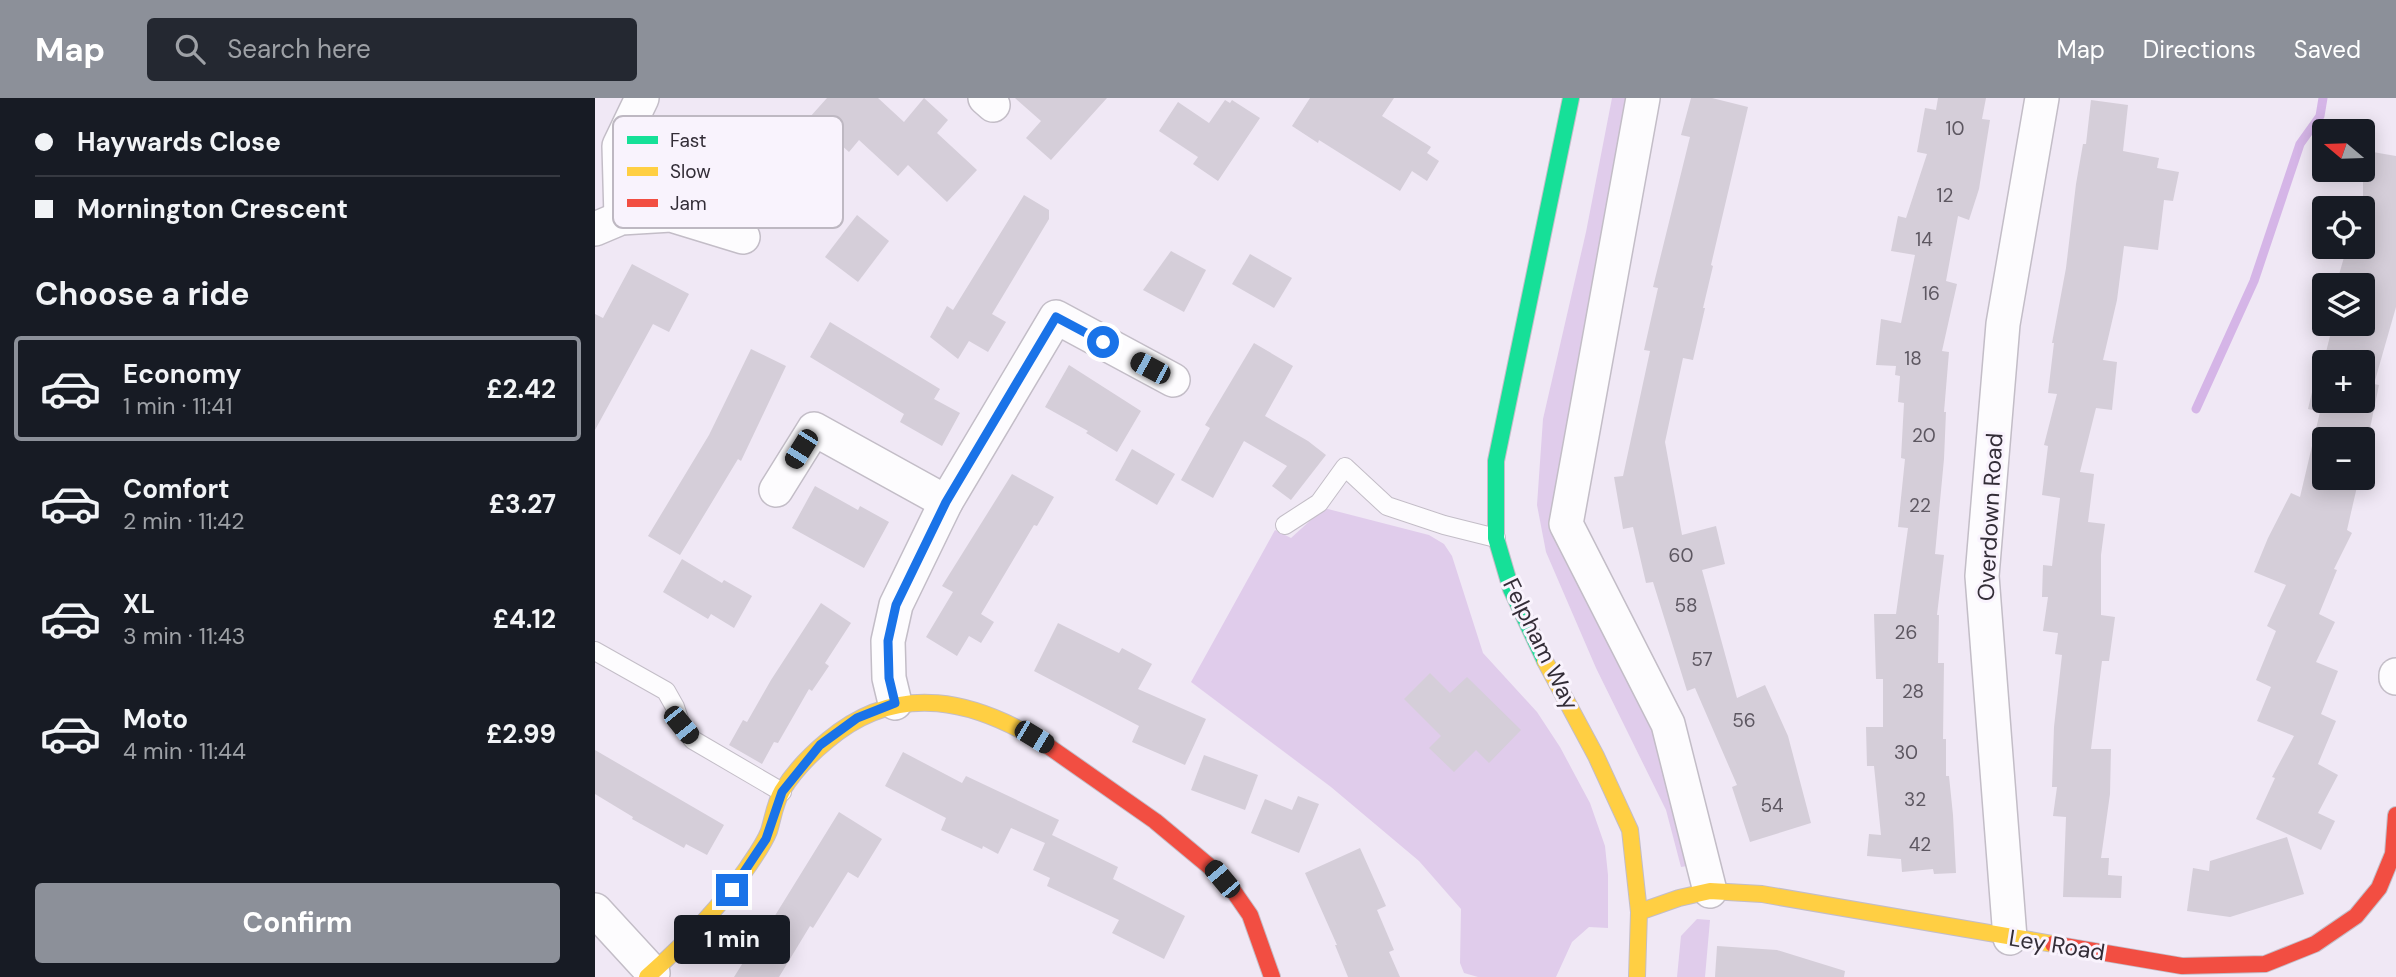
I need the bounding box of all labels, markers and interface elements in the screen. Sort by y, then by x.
search box [147,18,637,81]
text: Map [35,28,105,71]
icon: search [171,30,209,68]
text: Search here [227,32,371,66]
text: Map [2057,34,2105,65]
text: Directions [2143,34,2256,65]
text: Saved [2294,34,2361,65]
legend [613,116,843,228]
house number: 10 [1946,116,1964,141]
north arrow [2312,119,2375,182]
map controls [2312,119,2375,490]
text: Haywards Close [77,125,281,159]
text: Fast [670,128,706,153]
text: Slow [670,159,711,184]
house number: 12 [1937,183,1953,208]
text: Jam [670,191,707,216]
text: Mornington Crescent [77,192,348,226]
button: locate [2312,196,2375,259]
house number: 14 [1915,227,1933,252]
text: Choose a ride [35,273,250,315]
button: layers [2312,273,2375,336]
house number: 16 [1922,281,1940,306]
route start [1087,326,1119,358]
house number: 18 [1904,346,1922,371]
car [1127,349,1174,387]
button: + [2312,350,2375,413]
icon: car [39,357,102,420]
text: Economy [123,357,241,391]
text: £2.42 [486,372,556,406]
text: 1 min · 11:41 [123,391,232,421]
house number: 20 [1912,423,1936,448]
car [781,426,822,472]
button: − [2312,427,2375,490]
street label: Overdown Road [1971,432,2009,602]
icon: car [39,472,102,535]
text: Comfort [123,472,229,506]
text: £3.27 [489,487,556,521]
house number: 22 [1909,493,1931,518]
text: 2 min · 11:42 [123,506,245,536]
house number: 60 [1669,543,1693,568]
street label: Felpham Way [1496,573,1586,715]
icon: car [39,587,102,650]
text: XL [123,587,155,621]
house number: 58 [1674,593,1698,618]
text: £4.12 [493,602,556,636]
house number: 26 [1895,620,1917,645]
text: 3 min · 11:43 [123,621,245,651]
house number: 57 [1691,647,1713,672]
house number: 28 [1902,679,1924,704]
icon: car [39,702,102,765]
text: Moto [123,702,188,736]
car [660,702,703,748]
house number: 56 [1732,708,1756,733]
text: £2.99 [486,717,556,751]
car [1011,717,1058,757]
text: 4 min · 11:44 [123,736,246,766]
house number: 30 [1894,740,1918,765]
house number: 32 [1904,787,1926,812]
house number: 54 [1760,793,1784,818]
house number: 42 [1909,832,1931,857]
car [1201,856,1244,902]
route end [716,874,748,906]
button: Confirm [35,883,560,963]
callout: 1 min [674,914,790,964]
street label: Ley Road [2007,923,2107,967]
text: 1 min [704,924,760,954]

